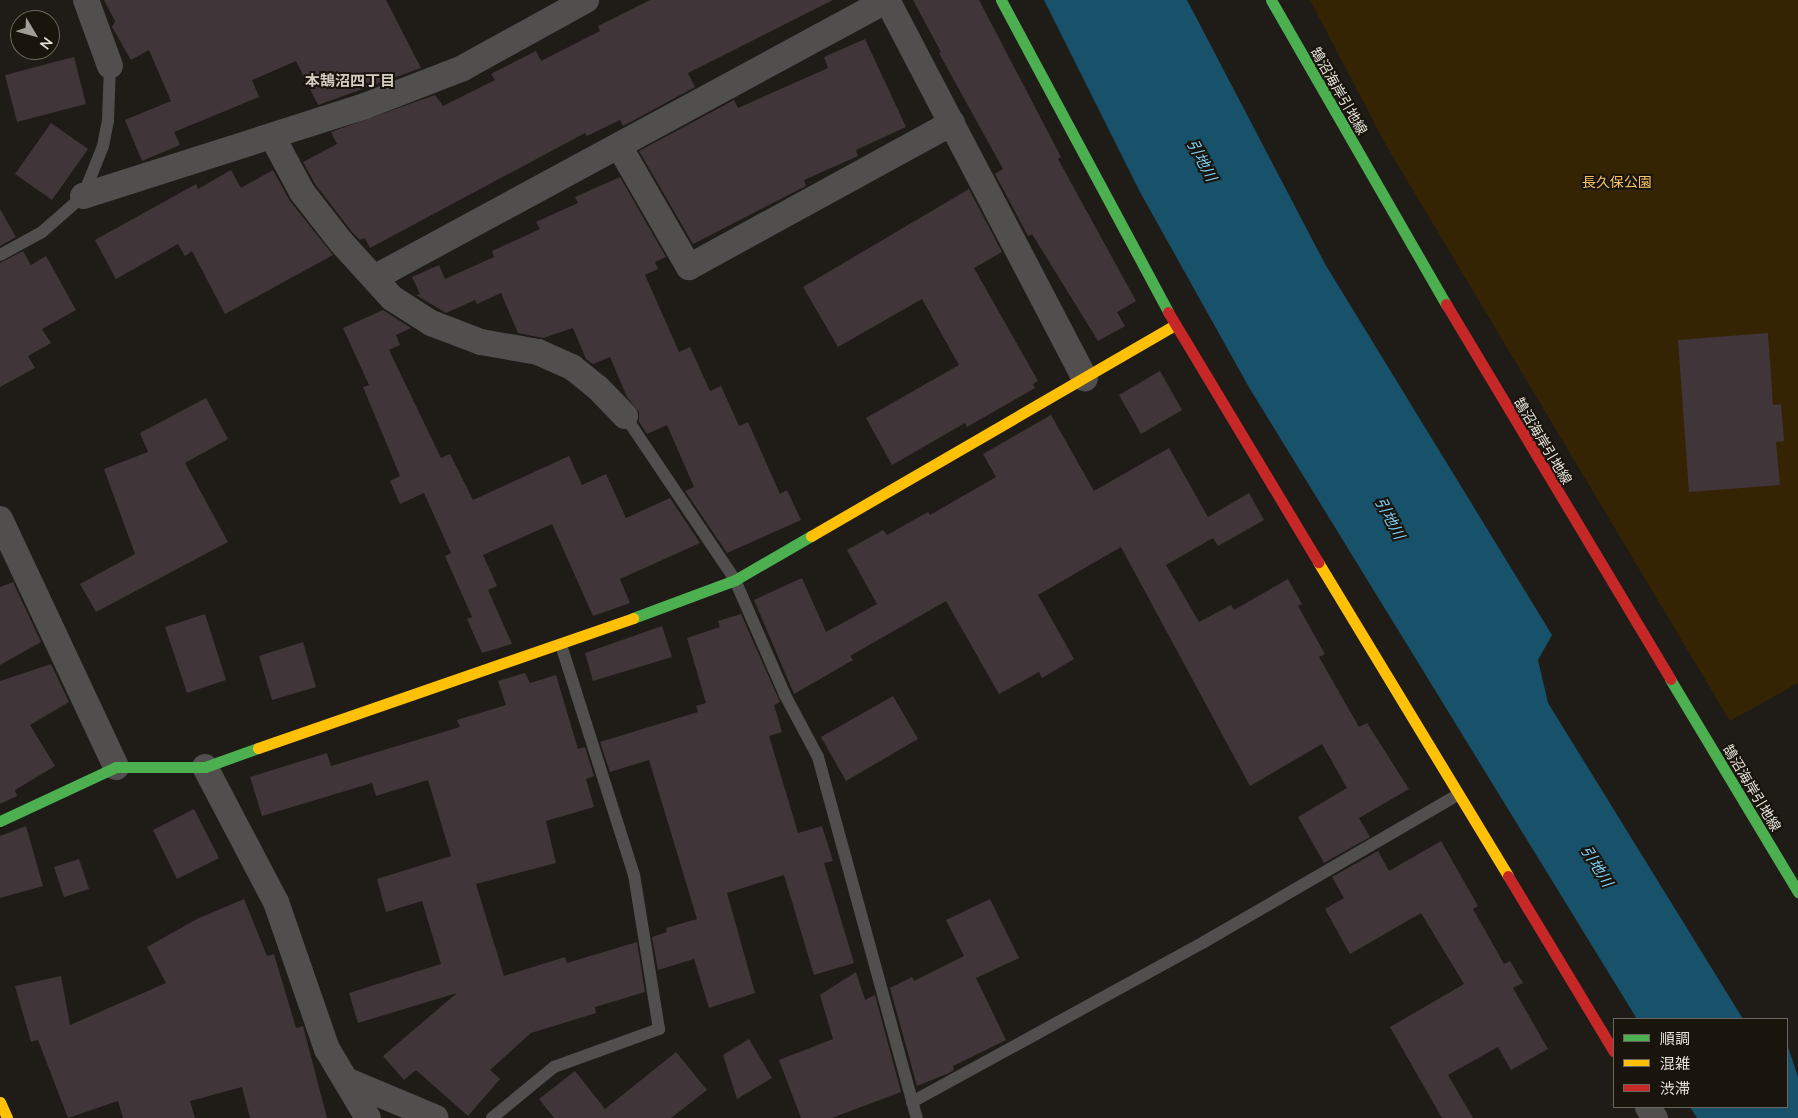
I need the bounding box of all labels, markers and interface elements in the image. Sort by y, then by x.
north arrow [10,10,60,60]
text: N [37,34,57,53]
street label: 鵠沼海岸引地線 [1307,44,1371,138]
district label: 本鵠沼四丁目 [305,72,395,90]
water label: 引地川 [1183,136,1221,184]
park label: 長久保公園 [1582,174,1652,190]
street label: 鵠沼海岸引地線 [1511,395,1575,487]
water label: 引地川 [1371,494,1409,542]
street label: 鵠沼海岸引地線 [1720,742,1784,834]
water label: 引地川 [1577,842,1617,890]
legend [1613,1018,1788,1108]
text: 順調 [1660,1029,1690,1047]
text: 混雑 [1660,1054,1690,1072]
text: 渋滞 [1660,1079,1690,1097]

